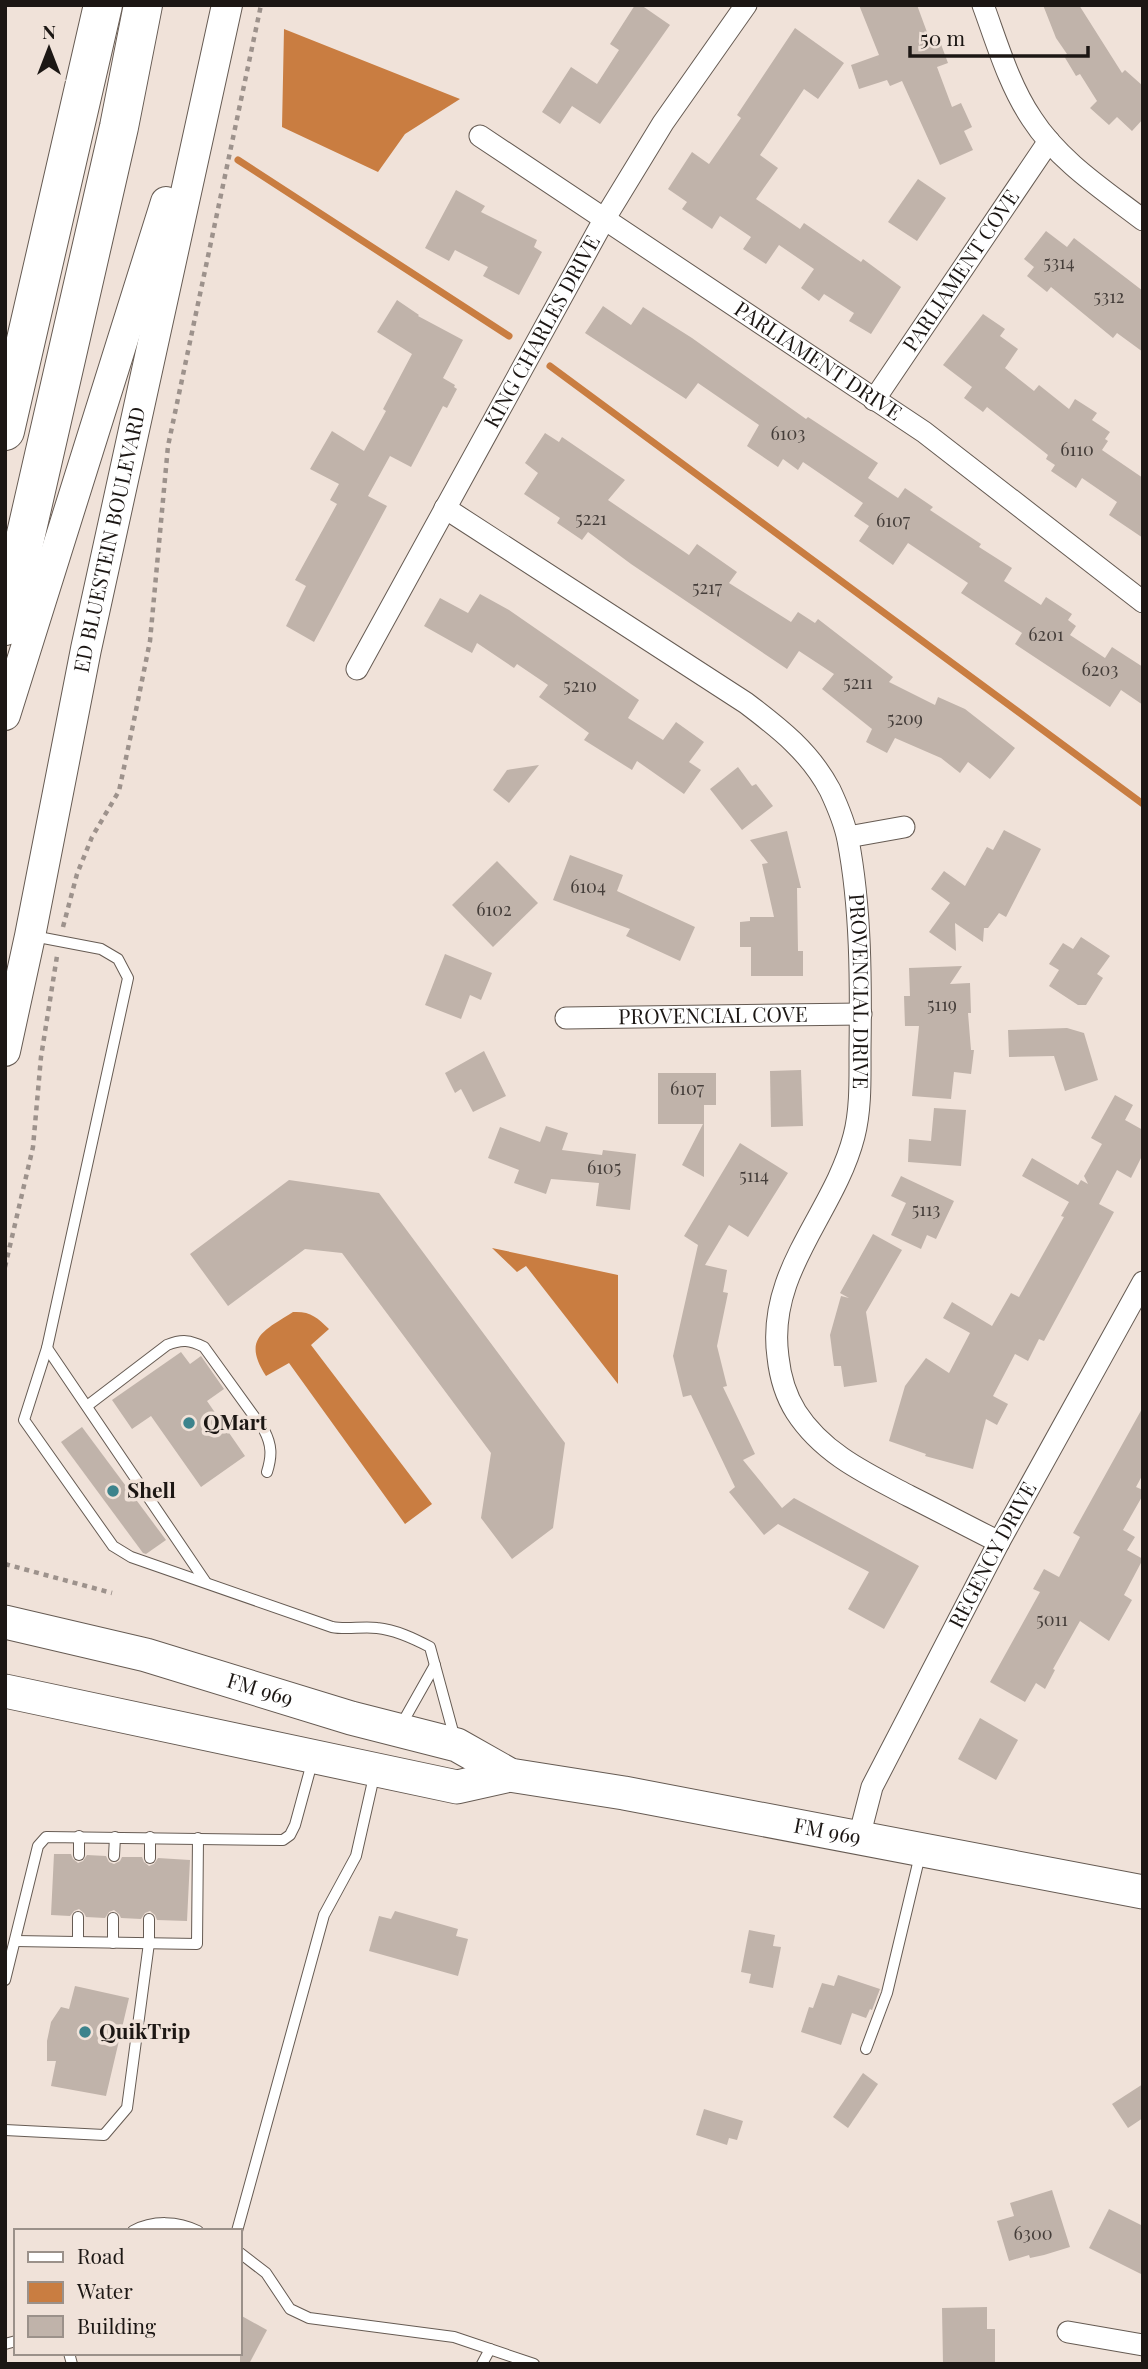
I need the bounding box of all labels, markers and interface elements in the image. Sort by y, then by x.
north arrow [14,14,84,84]
scale bar [910,14,1088,58]
text: N [42,18,56,44]
text: 50 m [920,23,966,51]
street label: PARLIAMENT COVE [895,183,1024,356]
street label: KING CHARLES DRIVE [476,229,605,432]
house number: 5314 [1043,250,1075,274]
house number: 5312 [1094,284,1124,308]
street label: PARLIAMENT DRIVE [730,294,908,425]
street label: ED BLUESTEIN BOULEVARD [66,404,151,675]
house number: 6103 [771,421,805,445]
house number: 6110 [1060,437,1094,461]
house number: 5221 [575,506,607,530]
house number: 6107 [876,508,911,532]
house number: 5217 [692,575,723,599]
house number: 6201 [1028,622,1064,646]
house number: 6203 [1082,657,1118,681]
house number: 5211 [843,670,873,694]
house number: 5210 [563,673,597,697]
house number: 5209 [887,706,923,730]
house number: 6104 [570,874,606,898]
street label: PROVENCIAL DRIVE [844,892,876,1089]
house number: 6102 [476,897,512,921]
house number: 5119 [927,992,957,1016]
street label: PROVENCIAL COVE [618,999,808,1029]
house number: 6107 [670,1076,705,1100]
house number: 6105 [587,1155,621,1179]
house number: 5114 [739,1163,769,1187]
house number: 5113 [912,1197,940,1221]
place label: QMart [203,1407,268,1435]
marker: QMart [181,1415,197,1431]
place label: Shell [127,1475,176,1503]
street label: REGENCY DRIVE [941,1476,1042,1632]
marker: Shell [105,1483,121,1499]
house number: 5011 [1036,1607,1068,1631]
street label: FM 969 [224,1665,297,1711]
street label: FM 969 [792,1810,864,1850]
place label: QuikTrip [99,2016,190,2044]
marker: QuikTrip [77,2024,93,2040]
house number: 6300 [1013,2221,1053,2245]
legend [14,2229,242,2355]
text: Road [77,2241,125,2269]
text: Water [76,2276,133,2304]
text: Building [77,2311,156,2339]

